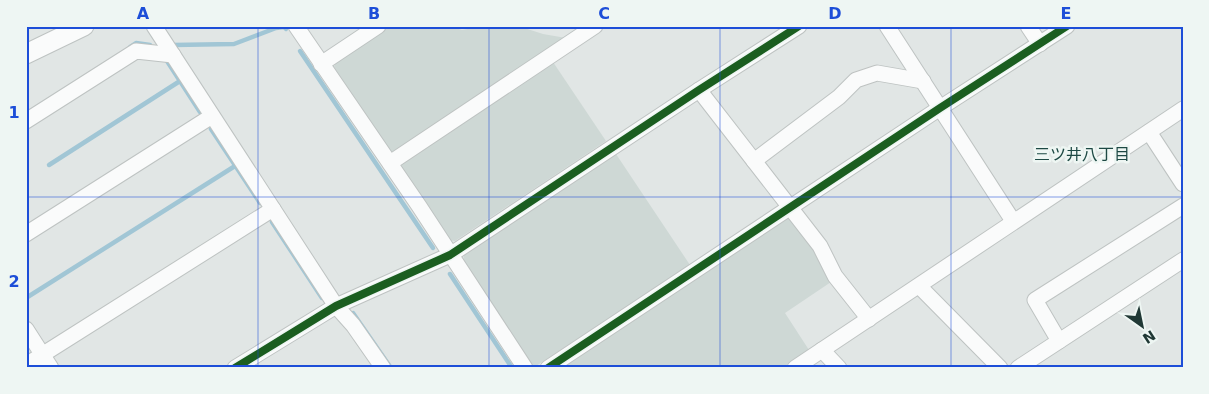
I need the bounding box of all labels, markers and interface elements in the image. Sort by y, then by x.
text: A [137,4,150,23]
text: B [368,4,380,23]
text: C [598,4,610,23]
text: D [828,4,842,23]
text: E [1061,4,1071,23]
text: 1 [8,103,20,122]
district label: 三ツ井八丁目 [1034,145,1130,164]
text: 2 [8,272,20,291]
north arrow [1116,302,1166,352]
text: N [1140,327,1158,347]

